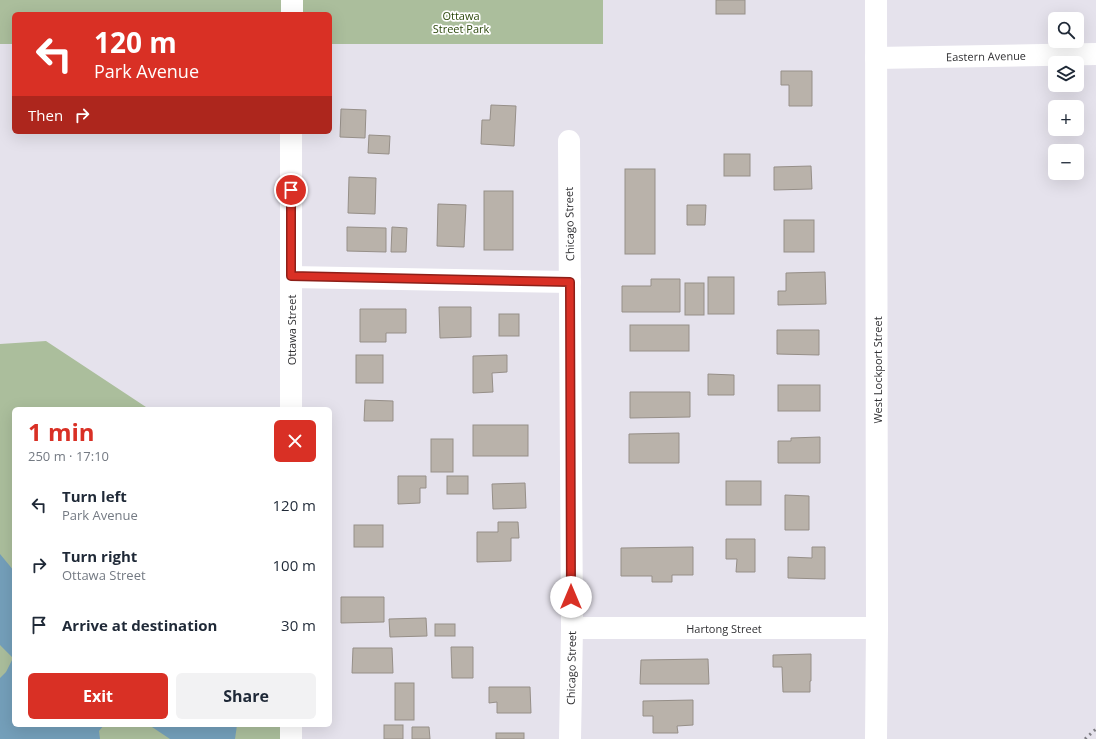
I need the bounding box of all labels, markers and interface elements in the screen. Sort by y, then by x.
park label: Ottawa Street Park [433,8,490,36]
map controls [1048,12,1084,180]
button: search [1048,12,1084,48]
text: 120 m [94,23,177,61]
icon: left [28,28,80,80]
street label: Eastern Avenue [946,48,1026,64]
button: layers [1048,56,1084,92]
text: Park Avenue [94,59,199,83]
button: + [1048,100,1084,136]
icon: right [71,104,93,126]
text: Then [28,105,63,125]
button: − [1048,144,1084,180]
pin [274,173,308,207]
icon: arrive [280,179,302,201]
street label: Chicago Street [561,187,577,261]
street label: Ottawa Street [284,295,299,365]
street label: West Lockport Street [870,316,885,424]
text: 1 min [28,415,95,448]
button: close [274,420,316,462]
text: 250 m · 17:10 [28,447,109,465]
text: Turn left [62,486,127,506]
icon: left [28,494,50,516]
text: 120 m [272,495,316,515]
text: Park Avenue [62,506,138,524]
text: Turn right [62,546,137,566]
icon: right [28,554,50,576]
text: 100 m [272,555,316,575]
text: Ottawa Street [62,566,146,584]
position arrow [550,576,592,618]
icon: arrive [28,614,50,636]
text: Arrive at destination [62,615,217,635]
text: 30 m [281,615,316,635]
street label: Hartong Street [686,621,762,636]
street label: Chicago Street [563,631,579,705]
button: Exit [28,673,168,719]
button: Share [176,673,316,719]

